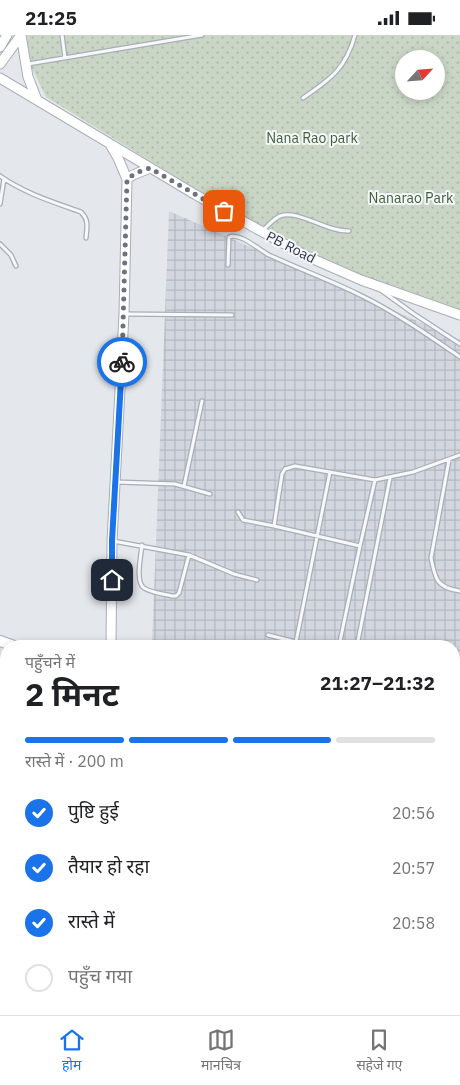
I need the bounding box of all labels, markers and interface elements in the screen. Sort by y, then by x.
text: 21:25 [25,6,77,30]
north arrow [395,50,445,100]
map controls [395,50,445,100]
park label: Nana Rao park [266,129,358,147]
park label: Nanarao Park [369,189,454,207]
pin [203,190,245,232]
icon: bag [210,197,238,225]
street label: PB Road [263,227,319,267]
courier [97,337,147,387]
icon: bike [108,348,136,376]
pin [91,559,133,601]
icon: home [98,566,126,594]
text: पहुँचने में [25,652,75,672]
text: 21:27–21:32 [320,671,435,695]
text: 2 मिनट [25,673,119,715]
text: रास्ते में · 200 m [25,751,124,771]
icon: check [25,799,53,827]
text: पुष्टि हुई [68,799,119,823]
text: 20:56 [392,803,435,823]
icon: check [25,854,53,882]
text: तैयार हो रहा [68,854,149,878]
text: 20:57 [392,858,435,878]
icon: check [25,909,53,937]
text: रास्ते में [68,909,115,933]
text: 20:58 [392,913,435,933]
text: पहुँच गया [68,964,132,988]
tab: होम [58,1026,86,1076]
tab: मानचित्र [201,1026,241,1076]
tab: सहेजे गए [356,1026,402,1076]

